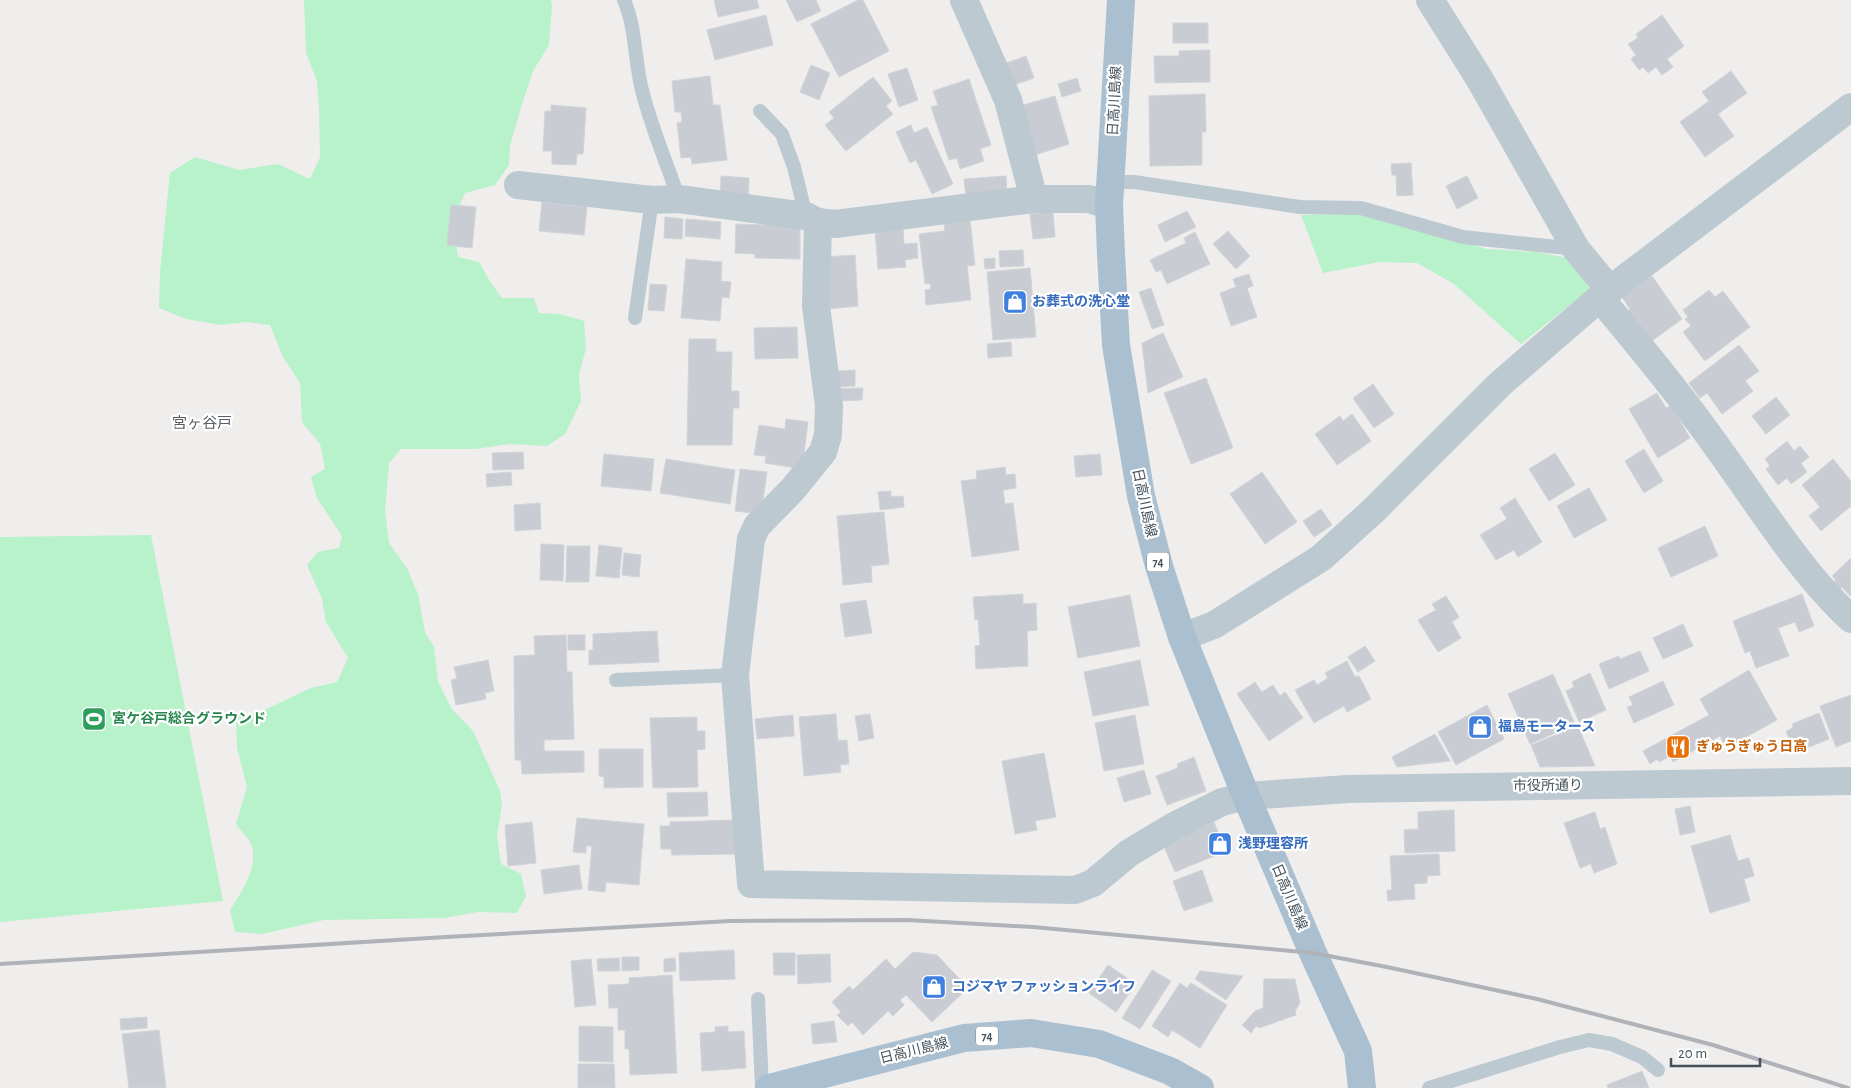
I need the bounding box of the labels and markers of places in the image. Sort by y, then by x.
shop icon: お葬式の洗心堂 [1002,289,1028,315]
place label: お葬式の洗心堂 [1032,293,1130,309]
sports icon: 宮ケ谷戸総合グラウンド [81,706,107,732]
place label: 宮ケ谷戸総合グラウンド [112,710,266,726]
shop icon: 福島モータース [1467,714,1493,740]
place label: 福島モータース [1498,719,1595,734]
restaurant icon: ぎゅうぎゅう日高 [1665,734,1691,760]
place label: ぎゅうぎゅう日高 [1696,739,1807,754]
shop icon: 浅野理容所 [1207,831,1233,857]
place label: 浅野理容所 [1238,835,1308,851]
shop icon: コジマヤ ファッションライフ [921,974,947,1000]
place label: コジマヤ ファッションライフ [952,979,1136,994]

